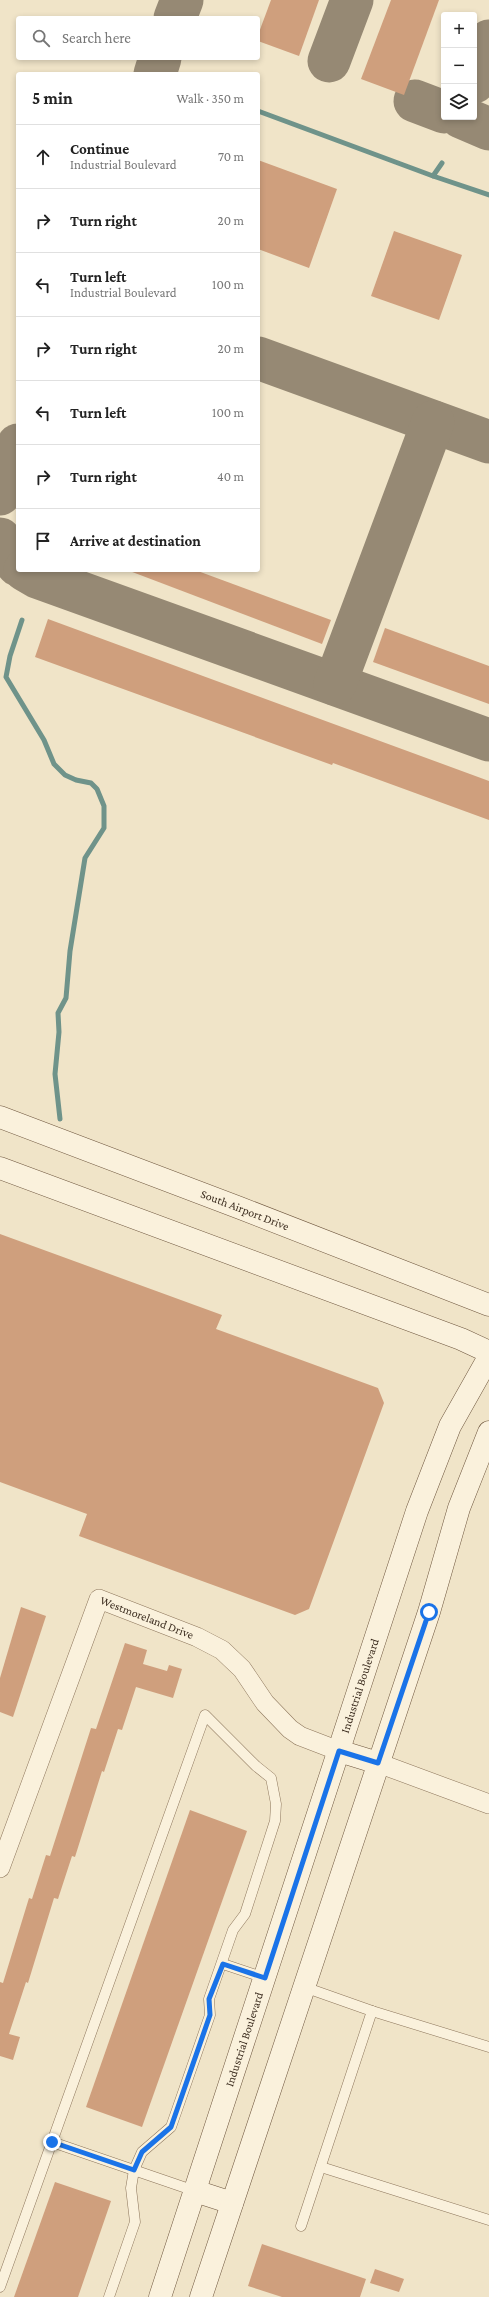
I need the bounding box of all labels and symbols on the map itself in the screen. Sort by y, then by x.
street label: South Airport Drive [199,1187,291,1233]
street label: Westmoreland Drive [98,1593,196,1642]
route start [420,1603,438,1621]
street label: Industrial Boulevard [338,1636,382,1735]
street label: Industrial Boulevard [222,1990,266,2088]
route end [43,2133,61,2151]

